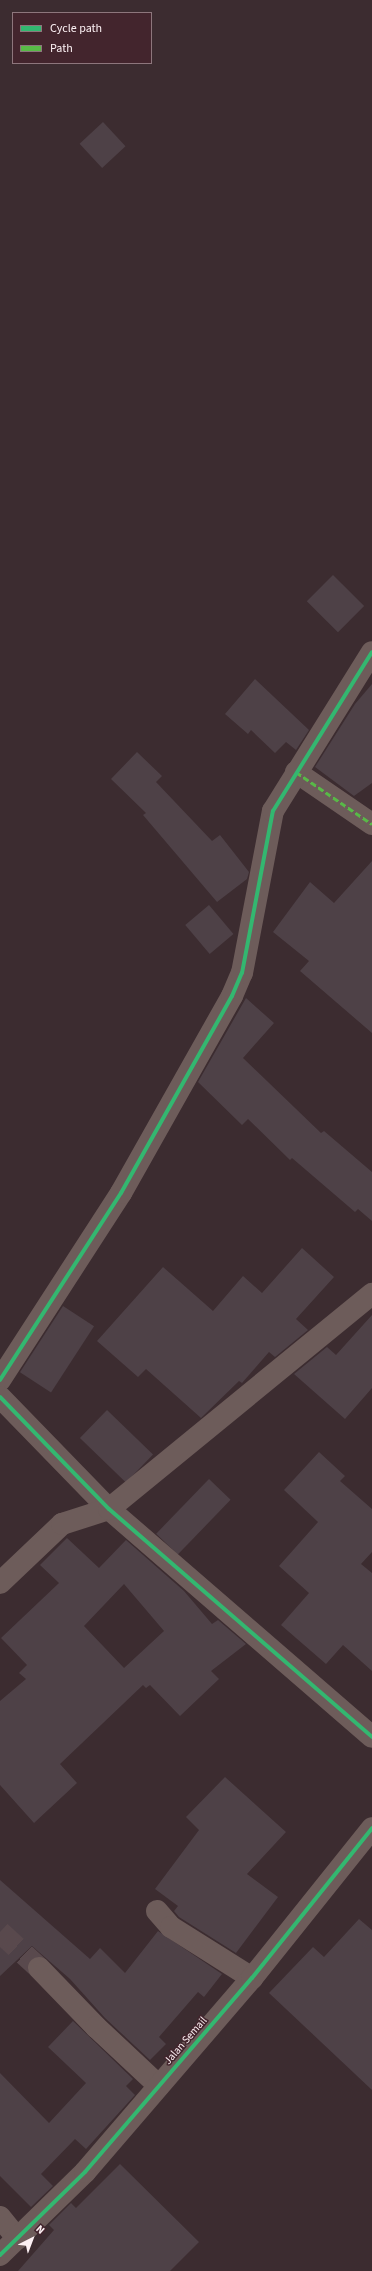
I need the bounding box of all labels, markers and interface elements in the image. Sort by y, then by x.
legend [12,12,152,64]
text: Cycle path [50,20,102,37]
text: Path [50,40,73,57]
street label: Jalan Semail [162,2014,210,2068]
north arrow [12,2219,52,2259]
text: N [33,2222,48,2238]

